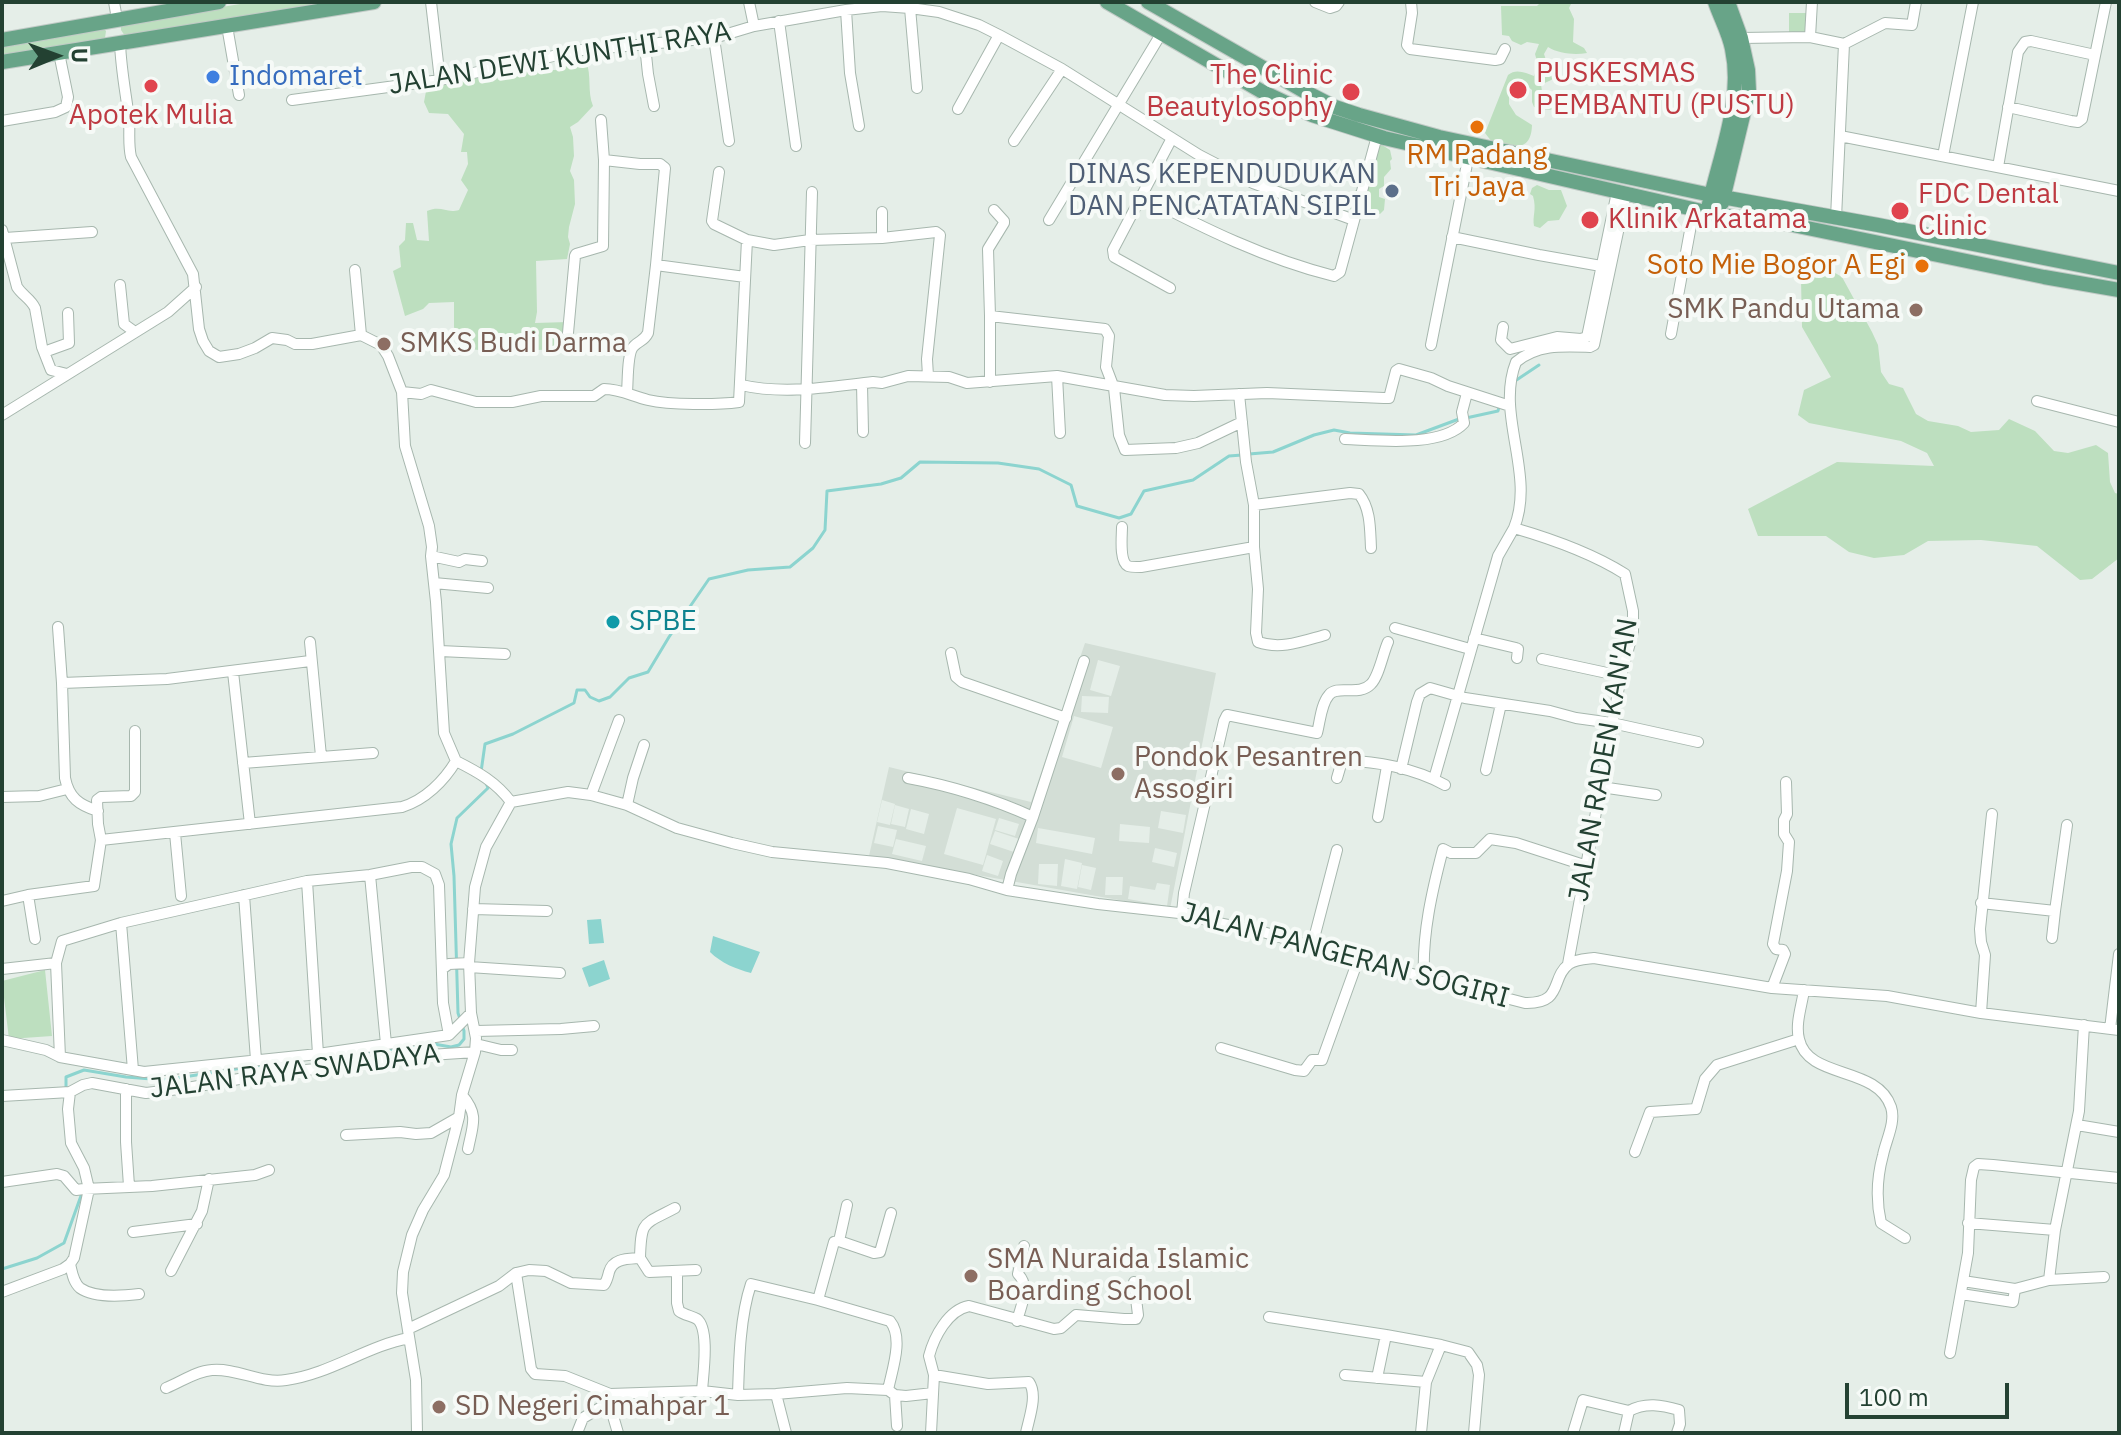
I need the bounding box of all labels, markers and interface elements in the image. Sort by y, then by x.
street label: JALAN DEWI KUNTHI RAYA [386,15,734,103]
north arrow [16,16,96,96]
text: U [66,48,95,63]
place label: PUSKESMAS PEMBANTU (PUSTU) [1536,57,1795,123]
place label: The Clinic Beautylosophy [1146,59,1333,125]
place label: Indomaret [229,60,363,94]
marker: Indomaret [204,68,222,86]
marker: Apotek Mulia [142,77,160,95]
marker: PUSKESMAS PEMBANTU (PUSTU) [1507,79,1529,101]
marker: The Clinic Beautylosophy [1340,81,1362,103]
place label: Apotek Mulia [69,99,233,133]
marker: RM Padang Tri Jaya [1468,118,1486,136]
place label: RM Padang Tri Jaya [1407,139,1547,205]
place label: DINAS KEPENDUDUKAN DAN PENCATATAN SIPIL [1067,158,1376,224]
place label: FDC Dental Clinic [1918,178,2059,244]
marker: DINAS KEPENDUDUKAN DAN PENCATATAN SIPIL [1383,182,1401,200]
marker: FDC Dental Clinic [1889,200,1911,222]
place label: Klinik Arkatama [1608,203,1807,237]
marker: Klinik Arkatama [1579,209,1601,231]
place label: Soto Mie Bogor A Egi [1647,249,1906,283]
marker: Soto Mie Bogor A Egi [1913,257,1931,275]
place label: SMK Pandu Utama [1667,293,1900,327]
marker: SMK Pandu Utama [1907,301,1925,319]
place label: SMKS Budi Darma [400,327,627,361]
marker: SMKS Budi Darma [375,335,393,353]
place label: SPBE [629,605,697,639]
marker: SPBE [604,613,622,631]
street label: JALAN RADEN KAN'AN [1563,616,1645,904]
place label: Pondok Pesantren Assogiri [1134,741,1363,807]
marker: Pondok Pesantren Assogiri [1109,765,1127,783]
street label: JALAN PANGERAN SOGIRI [1177,896,1513,1016]
street label: JALAN RAYA SWADAYA [148,1038,442,1106]
place label: SMA Nuraida Islamic Boarding School [987,1243,1249,1309]
marker: SMA Nuraida Islamic Boarding School [962,1267,980,1285]
scale bar [1849,1367,2013,1417]
text: 100 m [1859,1381,1929,1413]
place label: SD Negeri Cimahpar 1 [455,1390,730,1424]
marker: SD Negeri Cimahpar 1 [430,1398,448,1416]

